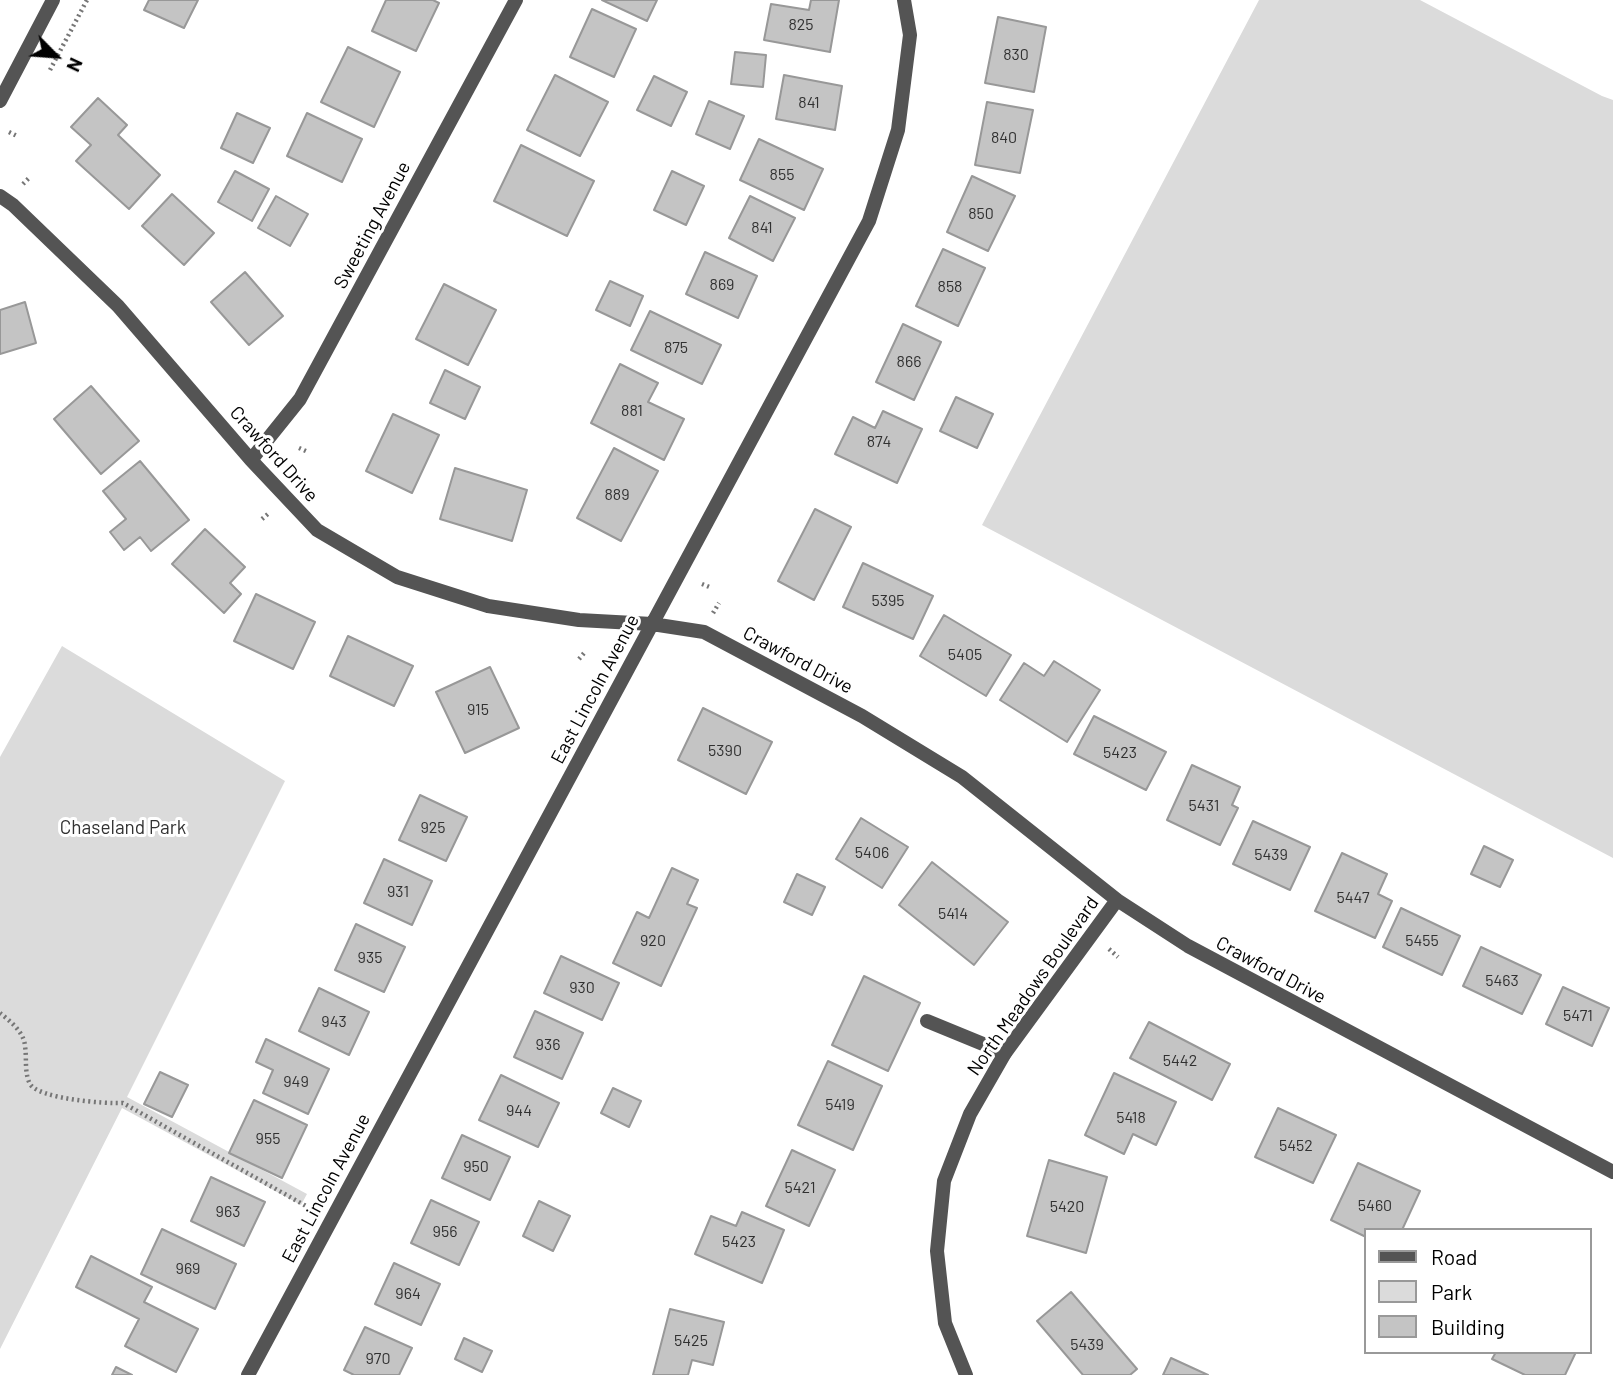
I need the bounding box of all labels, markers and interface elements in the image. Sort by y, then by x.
house number: 825 [788,15,814,35]
north arrow [21,21,91,91]
house number: 830 [1003,45,1029,65]
text: N [62,54,89,76]
house number: 841 [798,93,820,113]
house number: 840 [991,128,1017,148]
street label: Sweeting Avenue [329,157,415,293]
house number: 855 [770,165,794,185]
house number: 850 [968,204,994,224]
house number: 841 [751,218,773,238]
house number: 869 [710,275,734,295]
house number: 858 [938,277,962,297]
house number: 875 [664,338,688,358]
house number: 866 [897,352,921,372]
street label: Crawford Drive [225,401,323,507]
house number: 881 [621,401,643,421]
house number: 874 [867,432,891,452]
house number: 889 [604,485,630,505]
house number: 5395 [871,591,905,611]
street label: East Lincoln Avenue [546,610,644,768]
street label: Crawford Drive [739,621,857,699]
house number: 5405 [948,645,982,665]
house number: 915 [467,700,489,720]
house number: 5390 [708,741,742,761]
house number: 5423 [1103,743,1137,763]
house number: 5431 [1189,796,1219,816]
park label: Chaseland Park [60,817,186,839]
house number: 925 [420,818,446,838]
house number: 5406 [855,843,889,863]
house number: 5439 [1254,845,1288,865]
house number: 931 [387,882,409,902]
house number: 5447 [1337,888,1369,908]
street label: North Meadows Boulevard [962,892,1104,1080]
house number: 5414 [938,904,968,924]
house number: 920 [640,931,666,951]
street label: Crawford Drive [1212,931,1330,1009]
house number: 5455 [1405,931,1439,951]
house number: 935 [358,948,382,968]
house number: 5463 [1485,971,1519,991]
house number: 930 [569,978,595,998]
house number: 5471 [1563,1006,1593,1026]
house number: 943 [321,1012,347,1032]
house number: 936 [536,1035,560,1055]
house number: 5442 [1163,1051,1197,1071]
house number: 949 [283,1072,309,1092]
house number: 5419 [825,1095,855,1115]
house number: 944 [506,1101,532,1121]
house number: 5418 [1116,1108,1146,1128]
street label: East Lincoln Avenue [277,1109,375,1267]
house number: 955 [256,1129,280,1149]
house number: 5452 [1279,1136,1313,1156]
house number: 950 [463,1157,489,1177]
house number: 5421 [785,1178,815,1198]
house number: 5460 [1358,1196,1392,1216]
house number: 5420 [1050,1197,1084,1217]
house number: 963 [216,1202,240,1222]
house number: 956 [433,1222,457,1242]
legend [1364,1228,1592,1354]
house number: 5423 [722,1232,756,1252]
text: Road [1431,1244,1477,1269]
house number: 969 [176,1259,200,1279]
text: Park [1431,1279,1472,1304]
house number: 964 [395,1284,421,1304]
text: Building [1431,1314,1505,1339]
house number: 5425 [674,1331,708,1351]
house number: 5439 [1070,1335,1104,1355]
house number: 970 [366,1349,390,1369]

